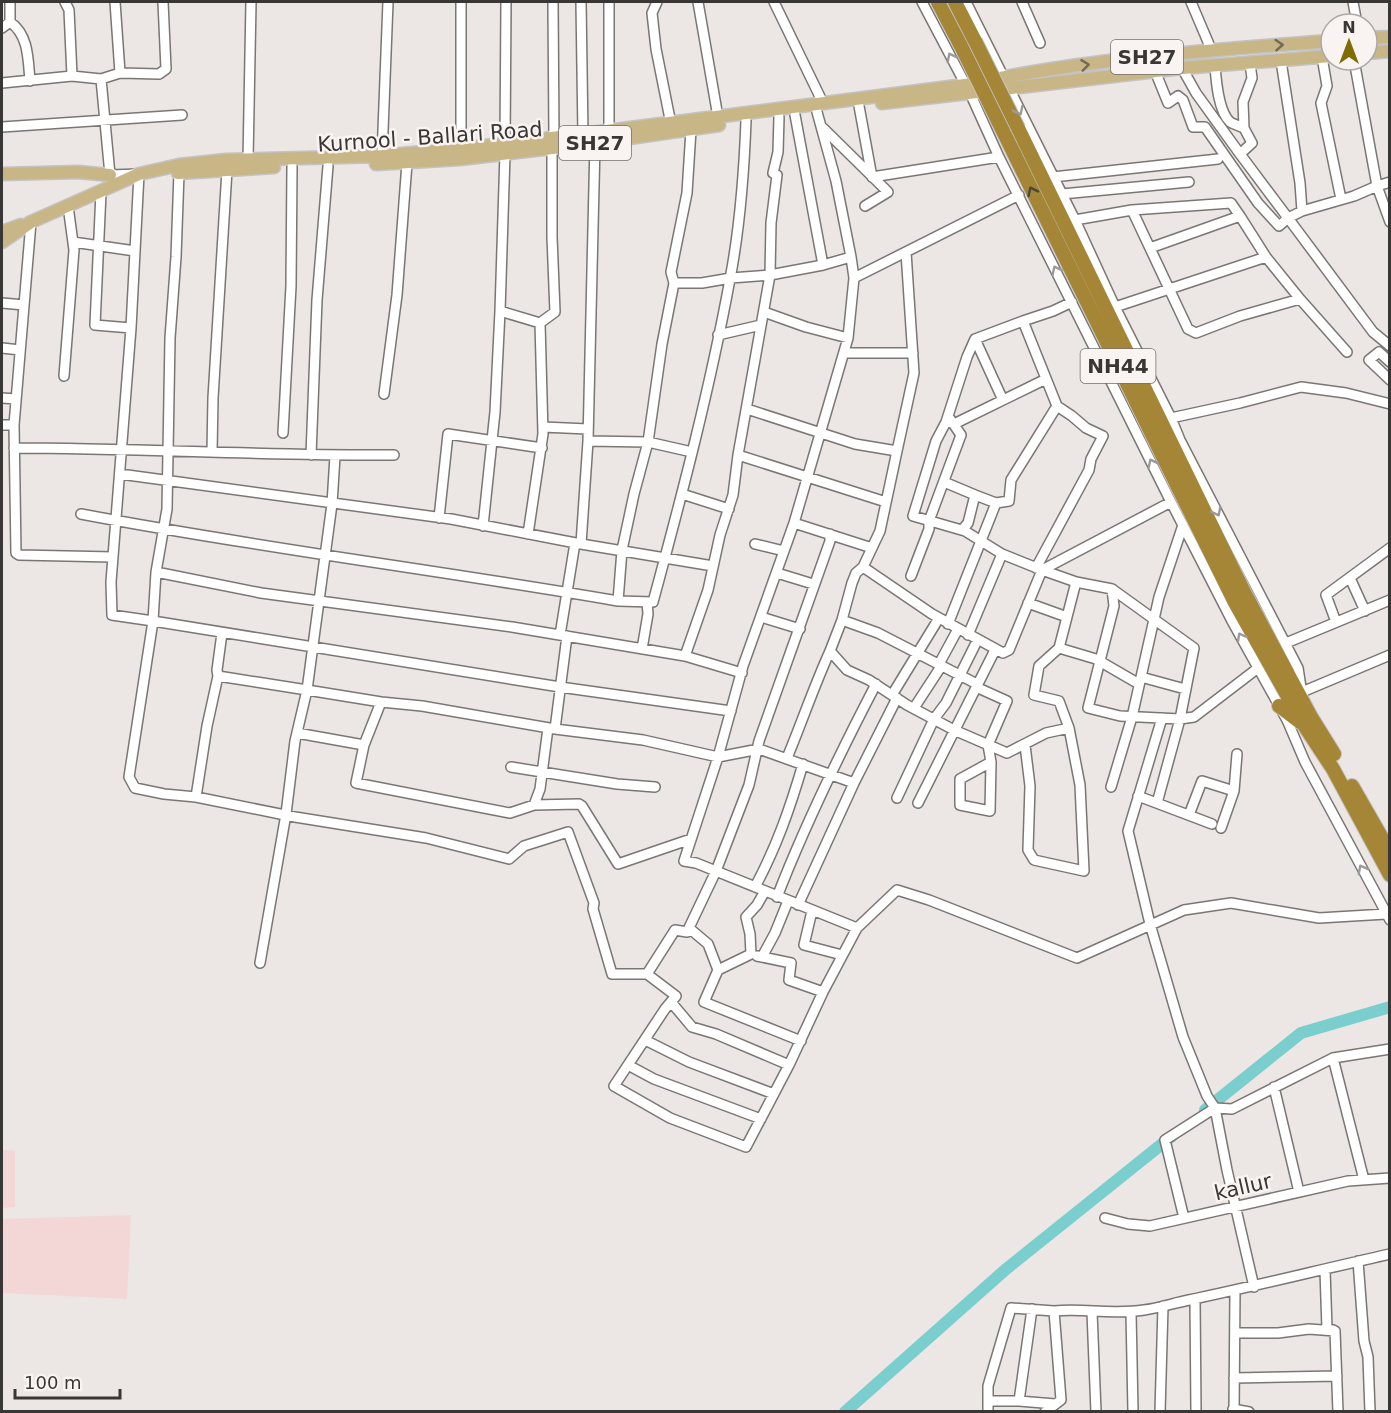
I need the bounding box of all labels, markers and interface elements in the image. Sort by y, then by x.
north arrow [1319,12,1379,72]
text: N [1342,18,1356,37]
one-way arrow [1274,38,1283,51]
road number: SH27 [1111,40,1183,74]
one-way arrow [947,53,958,64]
one-way arrow [1080,59,1089,72]
one-way arrow [1012,104,1024,115]
street label: Kurnool - Ballari Road [317,117,543,157]
road number: SH27 [559,126,631,160]
one-way arrow [1027,186,1039,197]
one-way arrow [1051,265,1063,276]
road number: NH44 [1080,349,1156,383]
one-way arrow [1147,459,1159,470]
one-way arrow [1210,505,1221,516]
one-way arrow [1237,633,1248,643]
one-way arrow [1358,865,1369,875]
street label: kallur [1212,1169,1274,1205]
scale bar [15,1362,120,1400]
text: 100 m [24,1372,82,1393]

